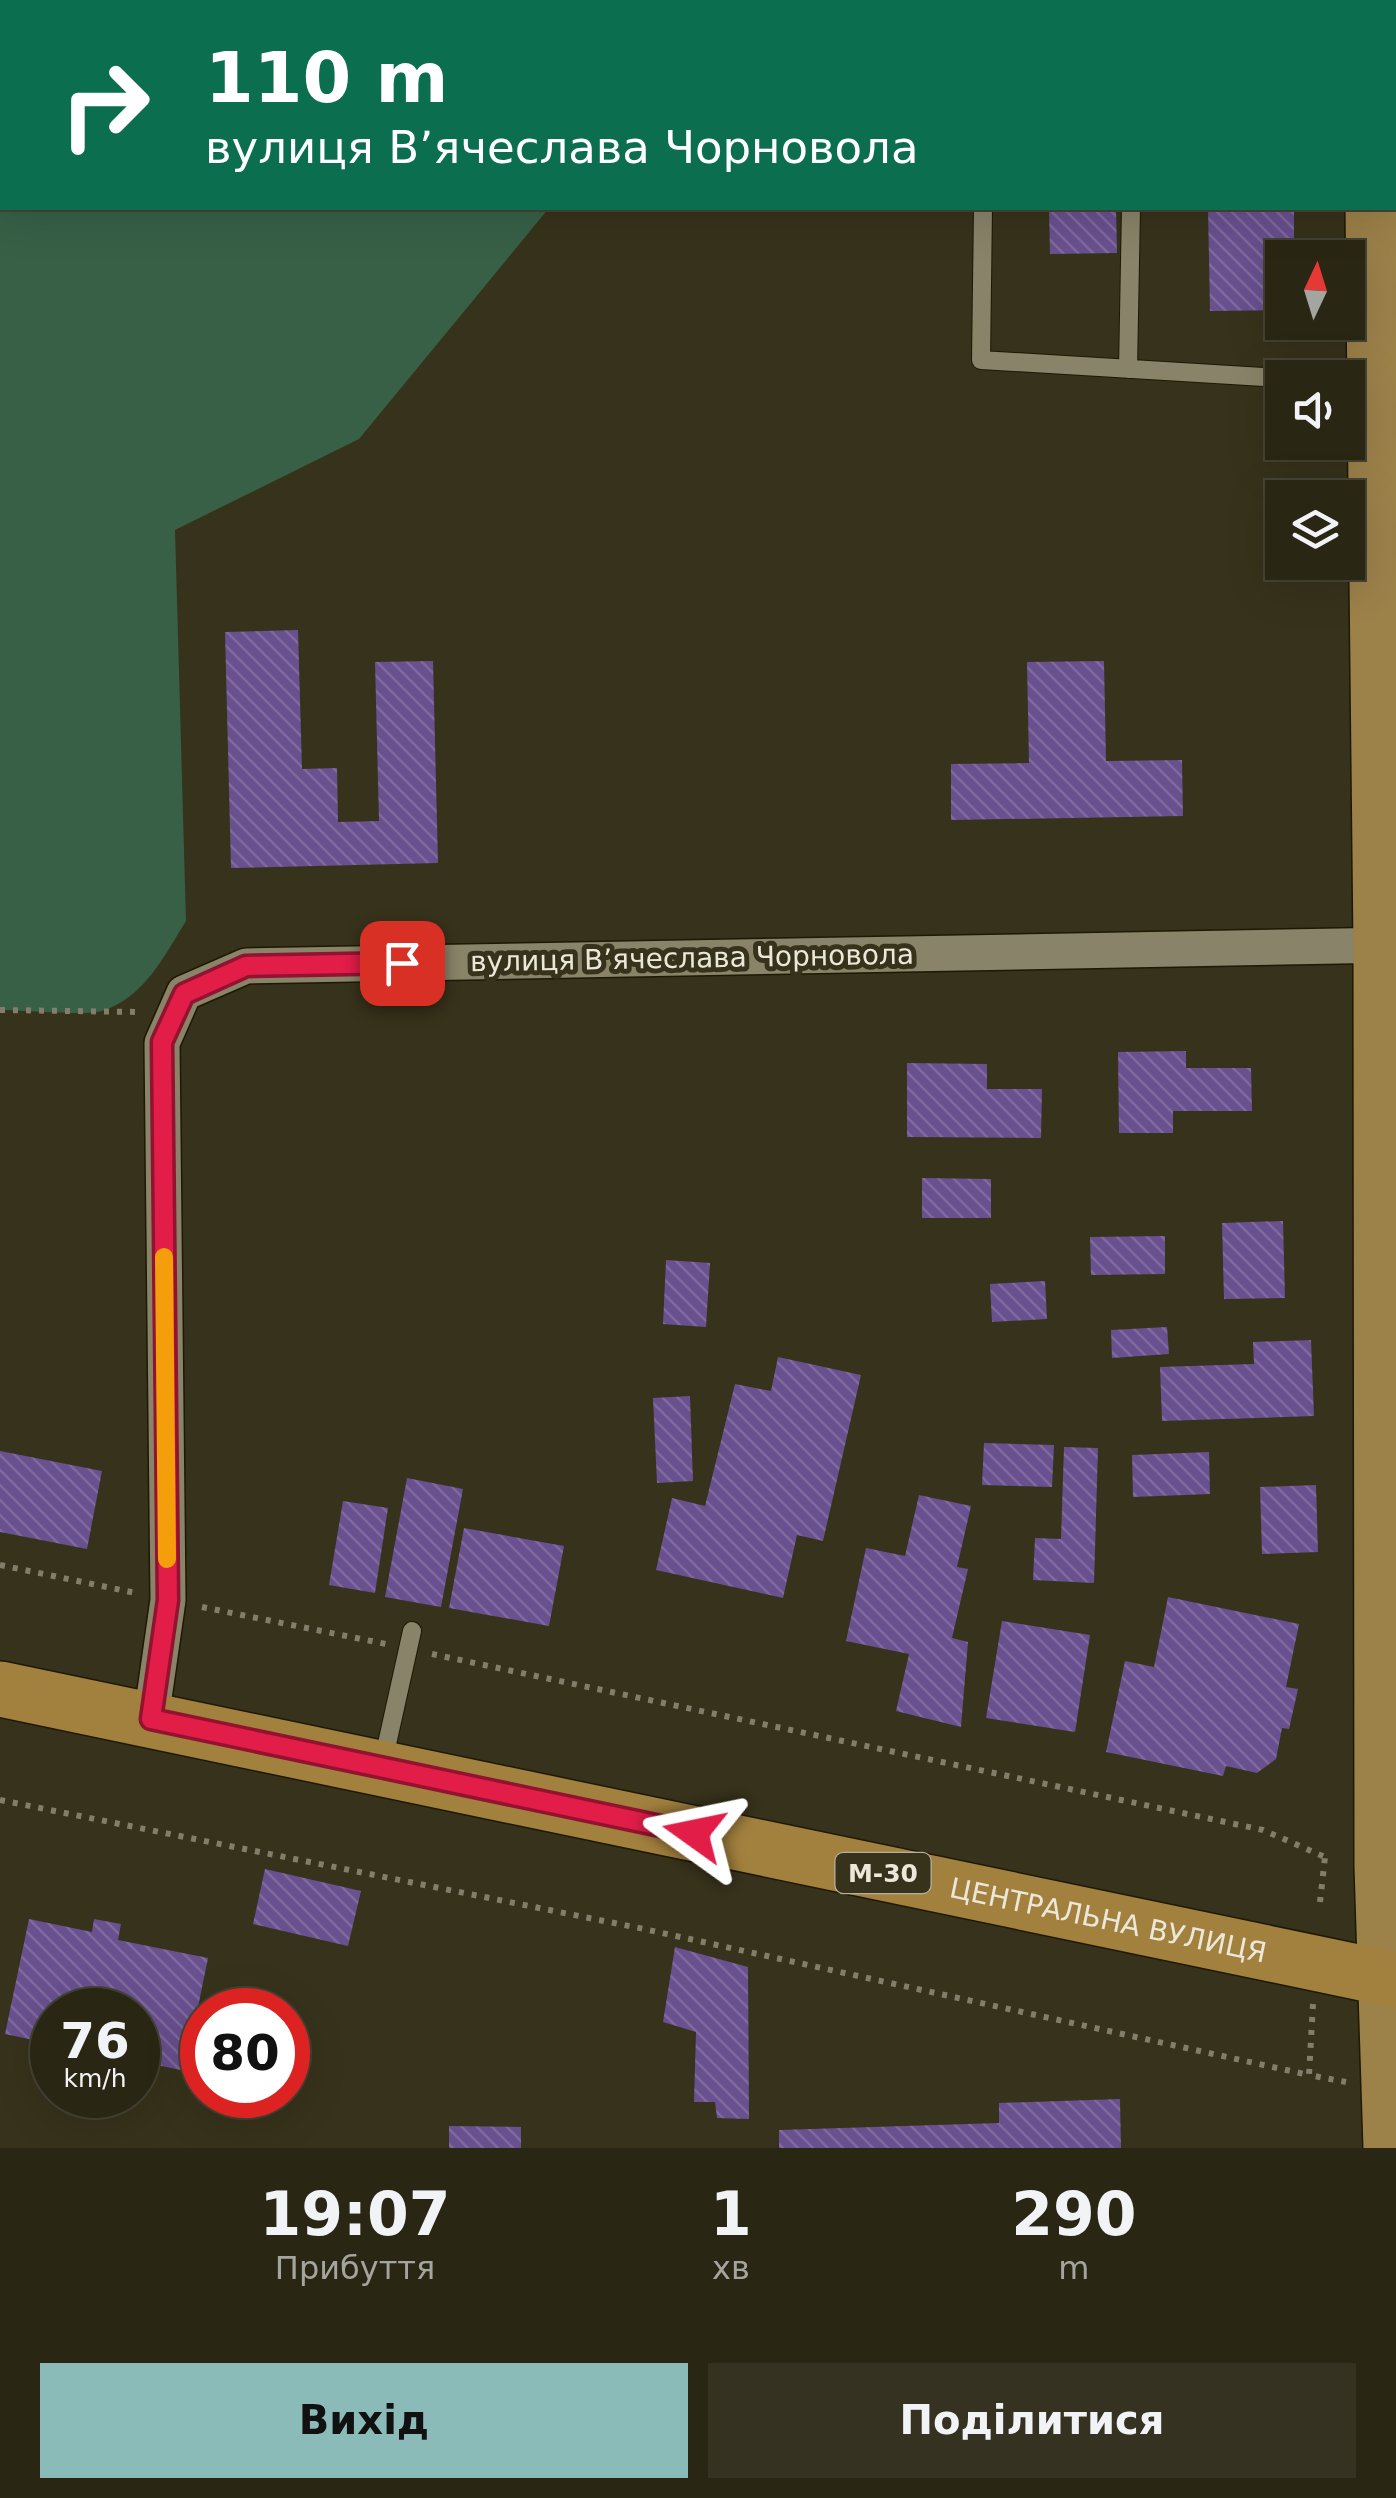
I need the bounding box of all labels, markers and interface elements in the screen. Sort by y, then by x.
text: 110 m [205,37,448,119]
icon: right [40,40,170,170]
text: вулиця Вʼячеслава Чорновола [205,121,918,174]
north arrow [1265,240,1365,340]
map controls [1265,240,1365,580]
button: sound [1265,360,1365,460]
button: layers [1265,480,1365,580]
pin [360,921,445,1006]
icon: arrive [375,936,430,991]
street label: вулиця Вʼячеслава Чорновола [470,938,914,978]
position arrow [642,1781,746,1885]
road number: М-30 [836,1853,930,1893]
street label: ЦЕНТРАЛЬНА ВУЛИЦЯ [947,1871,1269,1969]
speed limit sign: 80 [180,1988,310,2118]
text: 76 [60,2012,130,2070]
text: km/h [63,2064,127,2093]
text: 19:07 [260,2179,451,2249]
text: 1 [710,2179,752,2249]
text: 290 [1011,2179,1137,2249]
text: Прибуття [275,2249,435,2287]
text: хв [712,2249,750,2287]
text: m [1058,2249,1089,2287]
button: Вихід [40,2363,688,2478]
button: Поділитися [708,2363,1356,2478]

